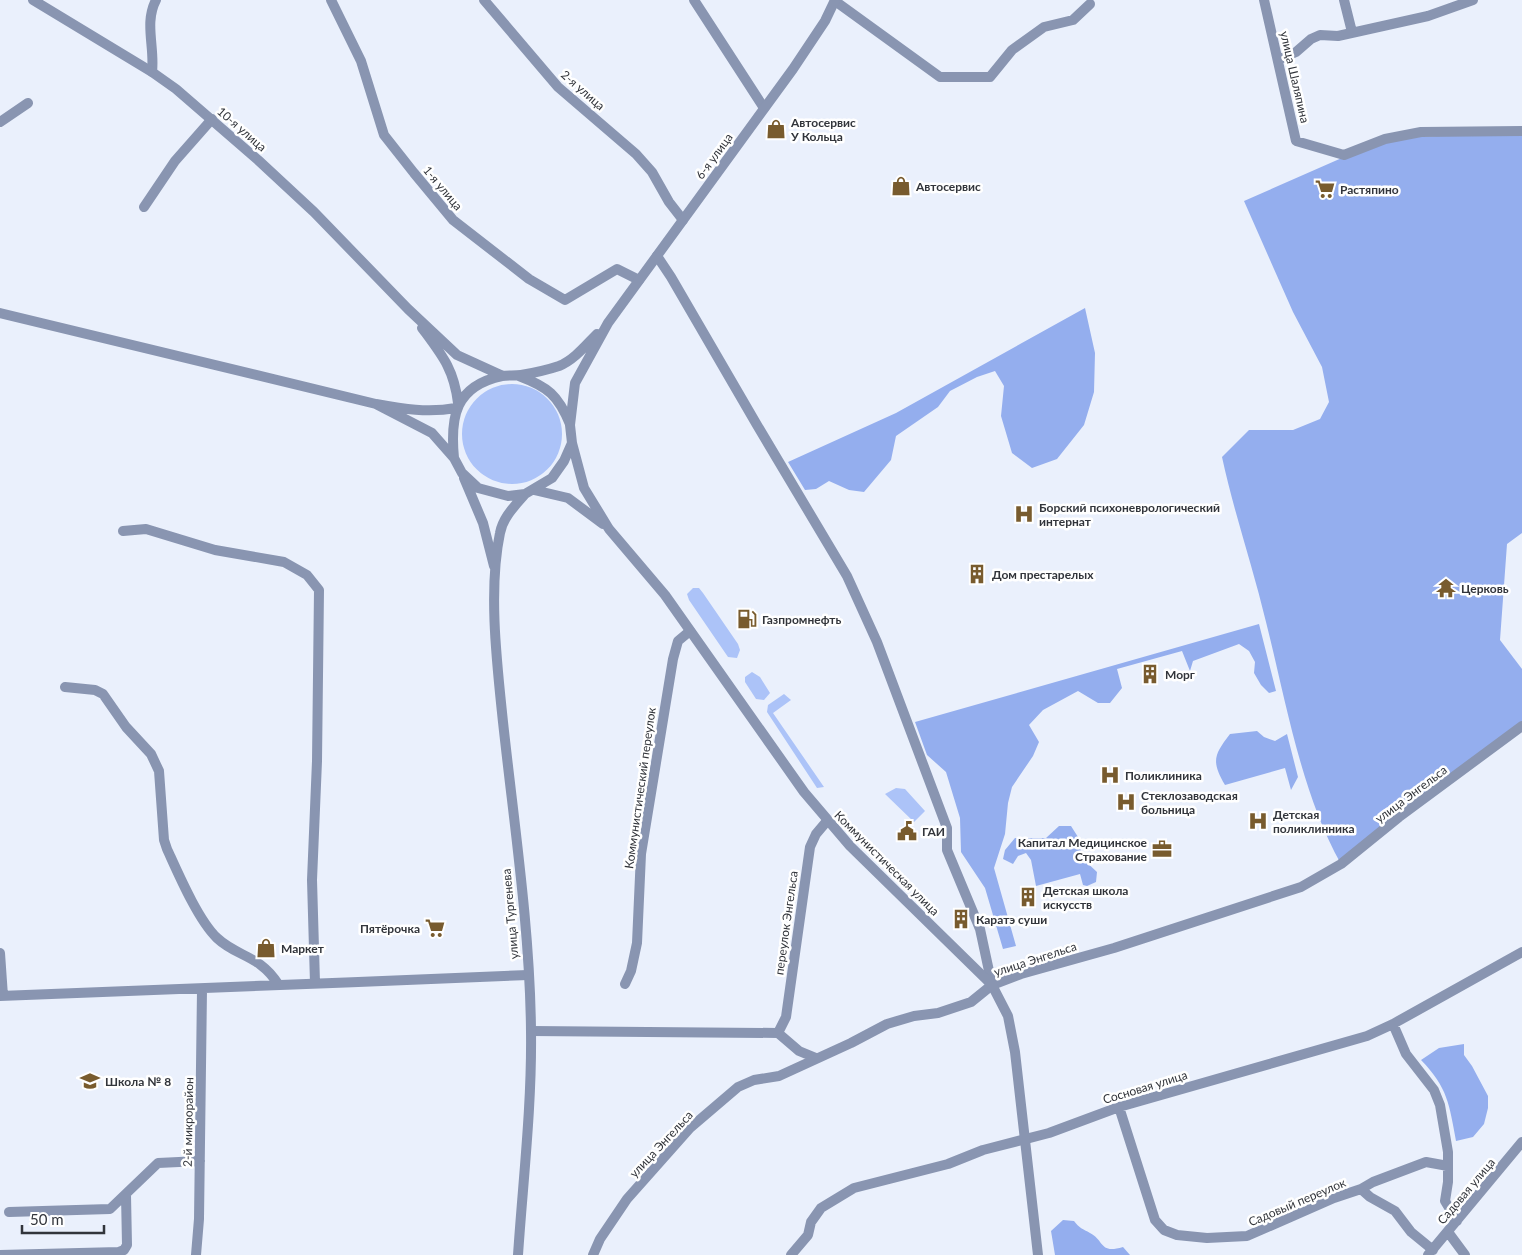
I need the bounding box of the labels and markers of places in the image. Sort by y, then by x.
place label: Автосервис У Кольца [790,115,856,144]
shop icon: Автосервис У Кольца [765,118,787,140]
shop icon: Автосервис [890,175,912,197]
supermarket icon: Растяпино [1314,178,1336,200]
place label: Автосервис [915,179,981,194]
place label: Растяпино [1340,182,1399,197]
place label: Борский психоневрологический интернат [1039,500,1220,529]
hospital icon: Борский психоневрологический интернат [1013,503,1035,525]
building icon: Дом престарелых [966,563,988,585]
place label: Дом престарелых [992,567,1094,582]
temple icon: Церковь [1435,577,1457,599]
place label: Церковь [1461,581,1509,596]
fuel station icon: Газпромнефть [736,608,758,630]
place label: Газпромнефть [762,612,841,627]
building icon: Морг [1139,663,1161,685]
place label: Морг [1165,667,1195,682]
hospital icon: Поликлиника [1099,764,1121,786]
place label: Поликлиника [1125,768,1202,783]
place label: Стеклозаводская больница [1141,788,1238,817]
hospital icon: Стеклозаводская больница [1115,791,1137,813]
place label: Детская поликлинника [1273,807,1355,836]
hospital icon: Детская поликлинника [1247,810,1269,832]
public building icon: ГАИ [896,820,918,842]
place label: ГАИ [922,824,945,839]
place label: Капитал Медицинское Страхование [1018,835,1148,864]
office icon: Капитал Медицинское Страхование [1151,838,1173,860]
place label: Детская школа искусств [1043,883,1128,912]
building icon: Детская школа искусств [1017,886,1039,908]
building icon: Каратэ суши [950,908,972,930]
place label: Каратэ суши [976,912,1047,927]
supermarket icon: Пятёрочка [424,917,446,939]
place label: Пятёрочка [360,921,420,936]
shop icon: Маркет [255,937,277,959]
place label: Маркет [281,941,325,956]
school or university icon: Школа № 8 [79,1070,101,1092]
place label: Школа № 8 [105,1074,171,1089]

